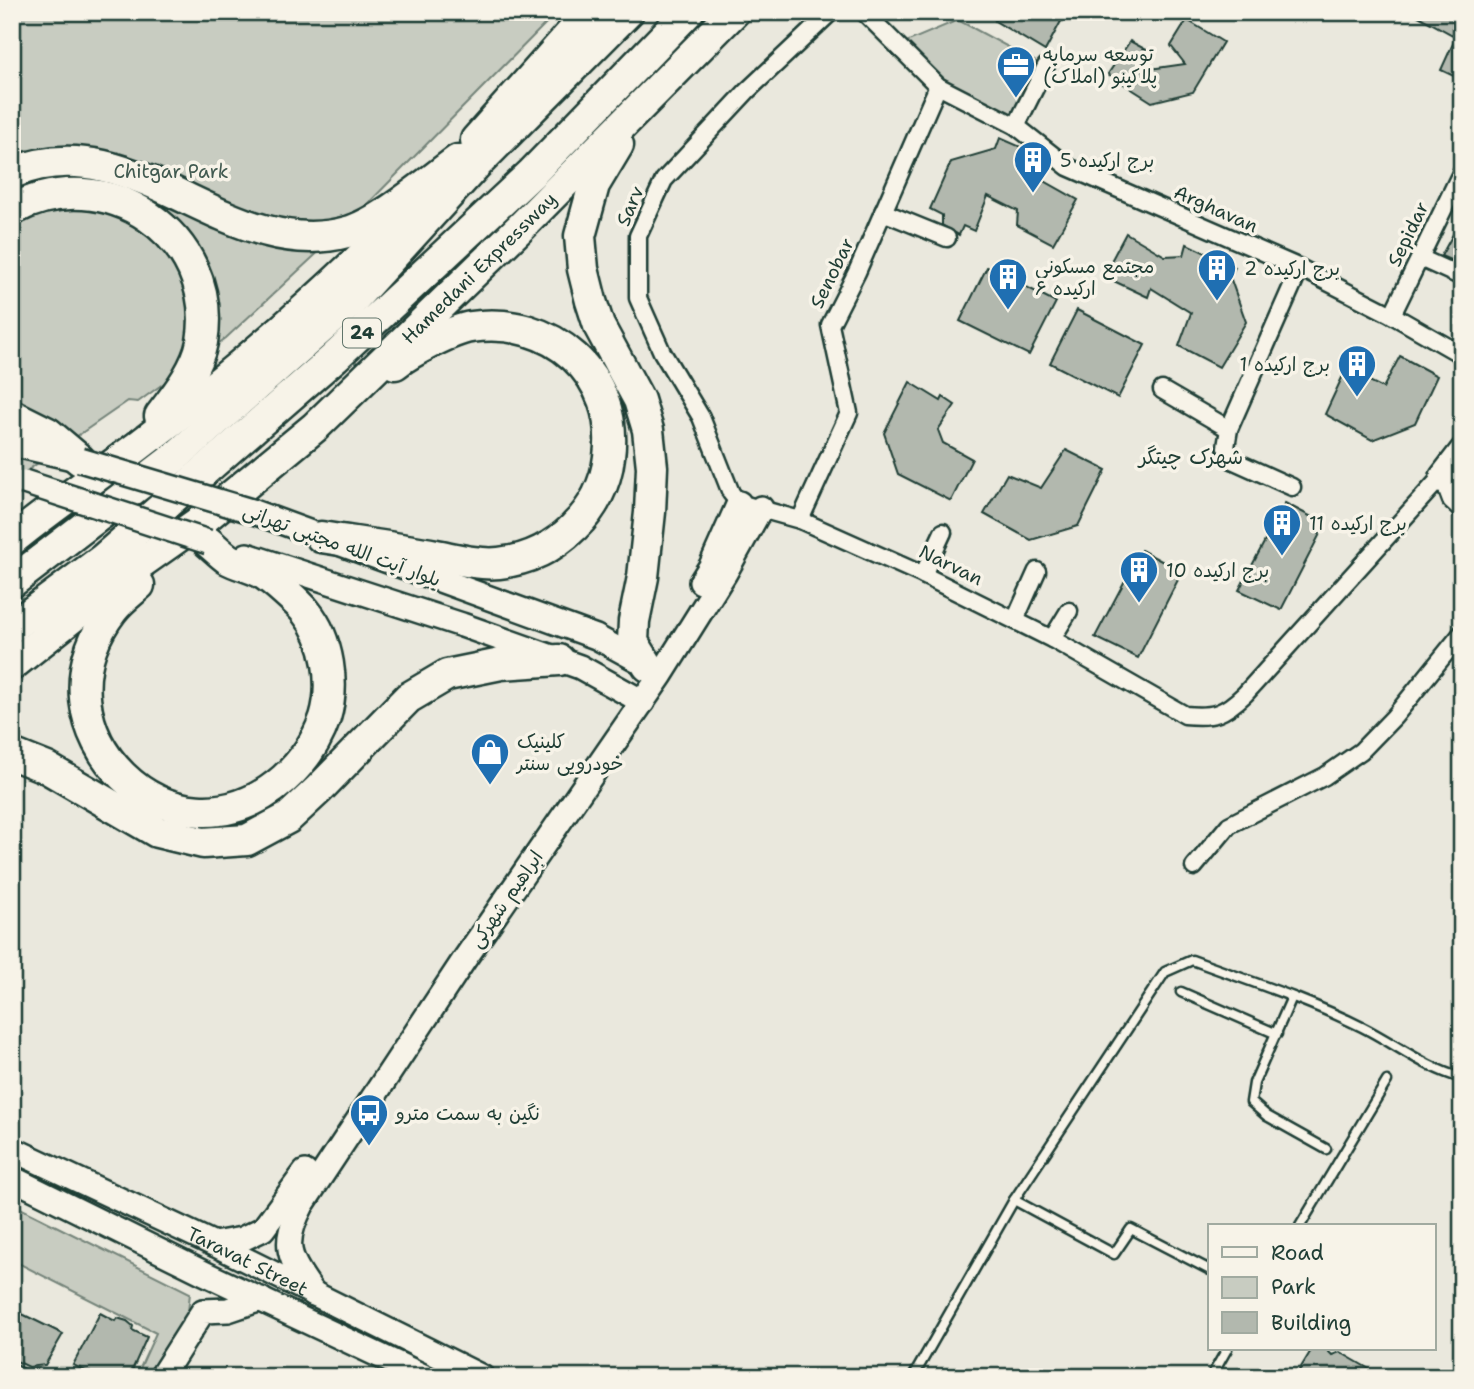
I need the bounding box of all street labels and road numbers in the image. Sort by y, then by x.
street label: Arghavan [1170,179,1262,239]
street label: Sarv [610,182,650,230]
street label: Hamedani Expressway [396,186,562,349]
street label: Sepidar [1382,197,1434,271]
street label: Senobar [804,234,860,312]
road number: 24 [343,318,381,348]
street label: بلوار آیت الله مجتبی تهرانی [240,498,444,592]
street label: Narvan [915,539,987,591]
street label: ابراهیم شهرکی [463,846,550,954]
street label: Taravat Street [183,1221,312,1301]

